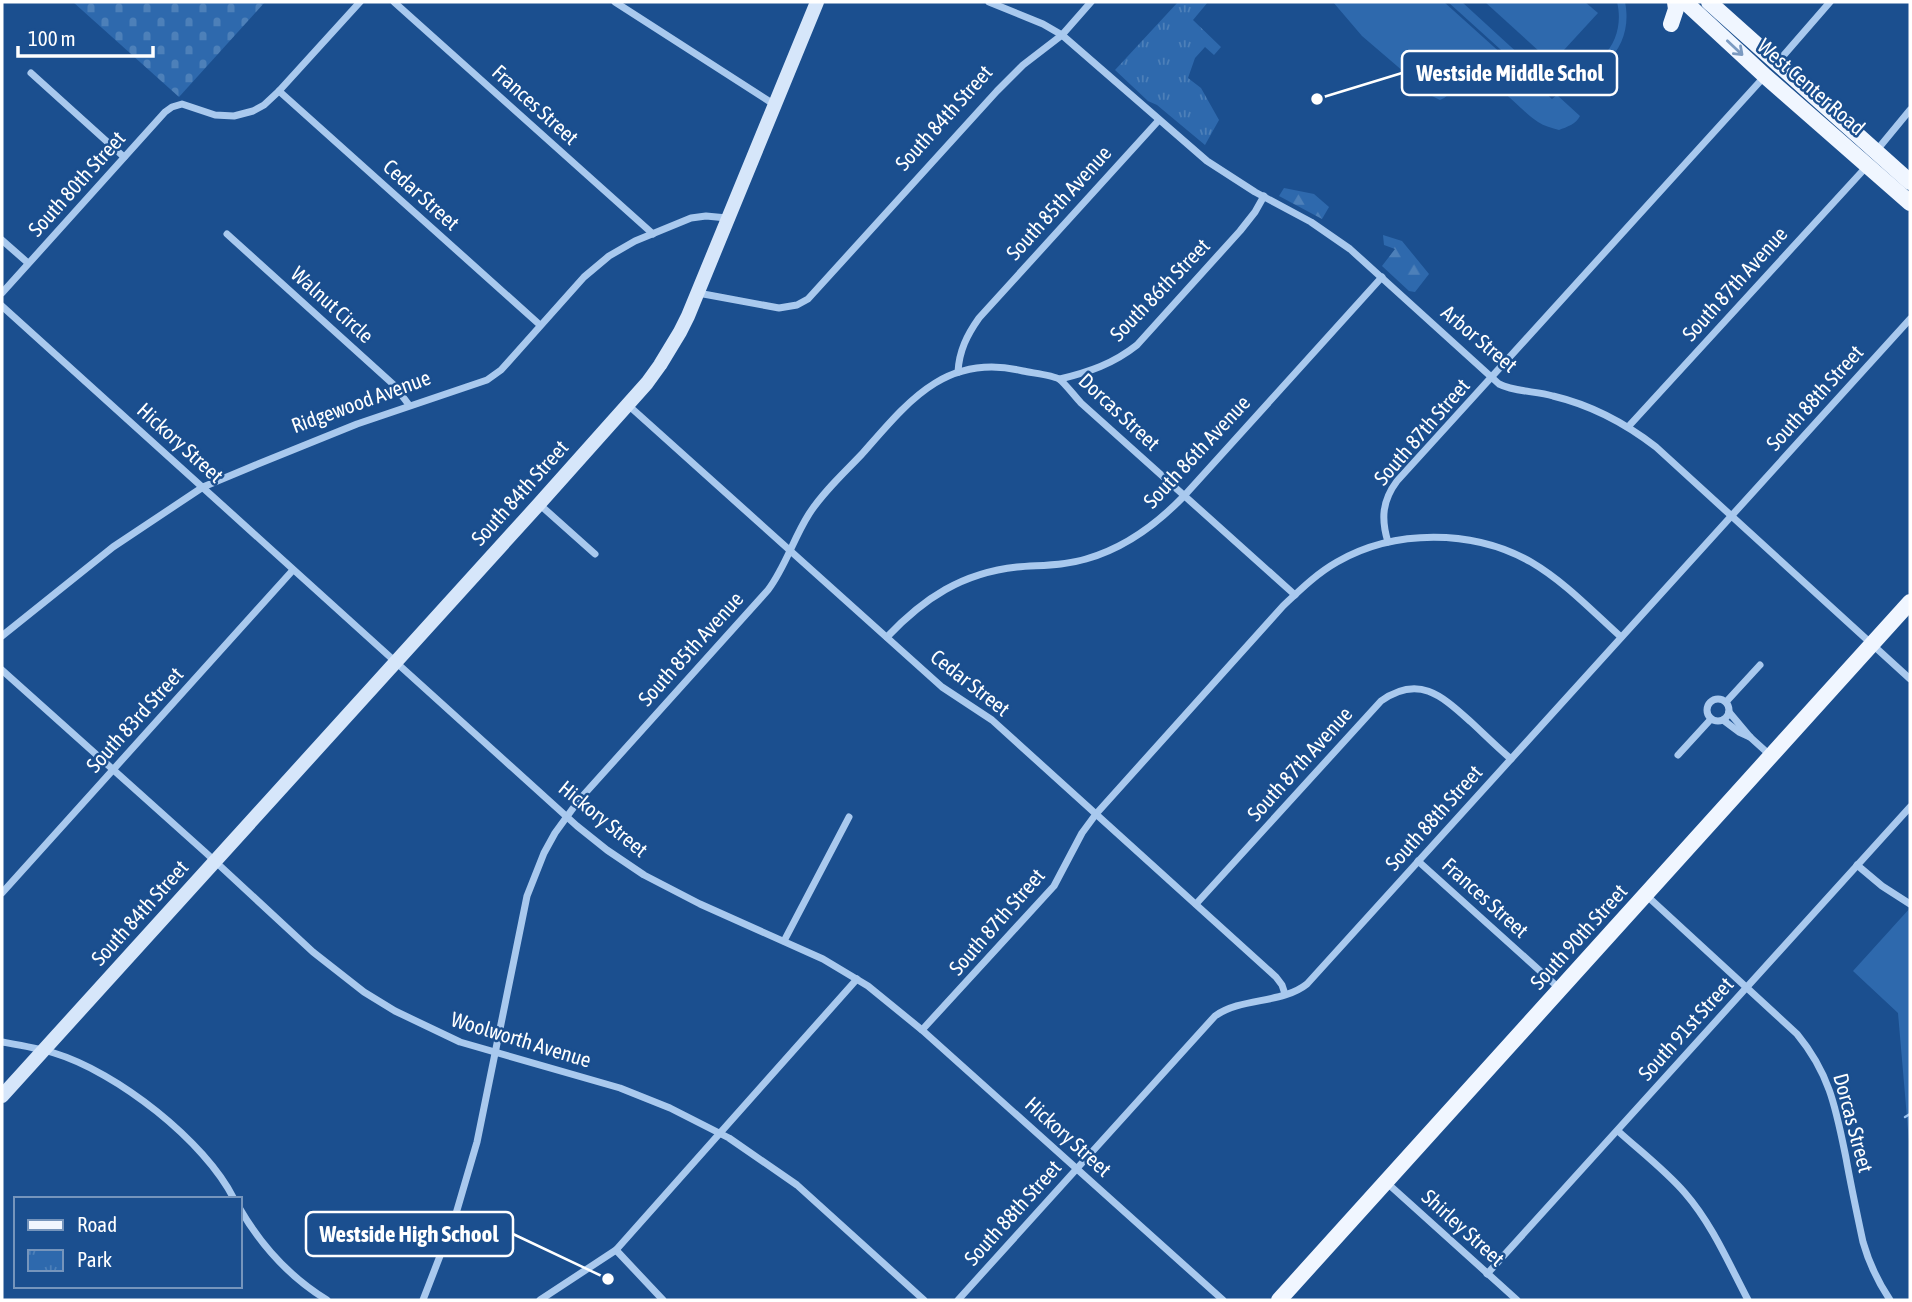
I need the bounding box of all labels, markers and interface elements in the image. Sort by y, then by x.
scale bar [18,14,152,58]
text: 100 m [28,26,76,50]
street label: West Center Road [1753,33,1870,139]
one-way arrow [1726,40,1743,57]
callout: Westside Middle Schol [1402,51,1617,95]
street label: Frances Street [488,59,584,149]
street label: South 84th Street [890,60,997,175]
text: Westside Middle Schol [1415,60,1605,86]
street label: South 80th Street [23,126,130,241]
street label: South 85th Avenue [1001,140,1116,264]
street label: Cedar Street [379,154,465,235]
street label: South 87th Avenue [1677,221,1792,345]
street label: South 86th Street [1104,233,1214,345]
street label: Walnut Circle [287,261,379,347]
street label: Arbor Street [1437,300,1522,377]
street label: South 88th Street [1761,340,1868,455]
street label: Ridgewood Avenue [288,365,433,437]
street label: Dorcas Street [1074,368,1165,455]
street label: South 87th Street [1369,373,1474,489]
street label: South 86th Avenue [1138,390,1254,512]
street label: Hickory Street [133,397,229,487]
street label: South 84th Street [466,435,573,550]
street label: South 85th Avenue [633,586,748,710]
street label: Cedar Street [926,644,1015,721]
street label: South 83rd Street [81,662,188,777]
street label: South 87th Avenue [1242,701,1357,825]
street label: South 88th Street [1380,760,1487,875]
street label: Hickory Street [554,775,653,861]
street label: Frances Street [1438,852,1534,942]
street label: South 84th Street [86,855,193,970]
street label: South 87th Street [944,863,1049,979]
street label: South 90th Street [1525,879,1632,994]
street label: South 91st Street [1633,972,1738,1085]
street label: Woolworth Avenue [448,1006,594,1072]
street label: Dorcas Street [1829,1071,1879,1175]
street label: Hickory Street [1021,1091,1117,1181]
street label: South 88th Street [959,1155,1066,1270]
street label: Shirley Street [1418,1184,1510,1270]
legend [14,1197,242,1288]
text: Road [77,1212,117,1236]
callout: Westside High School [306,1212,513,1256]
text: Westside High School [319,1221,499,1247]
text: Park [77,1247,112,1271]

